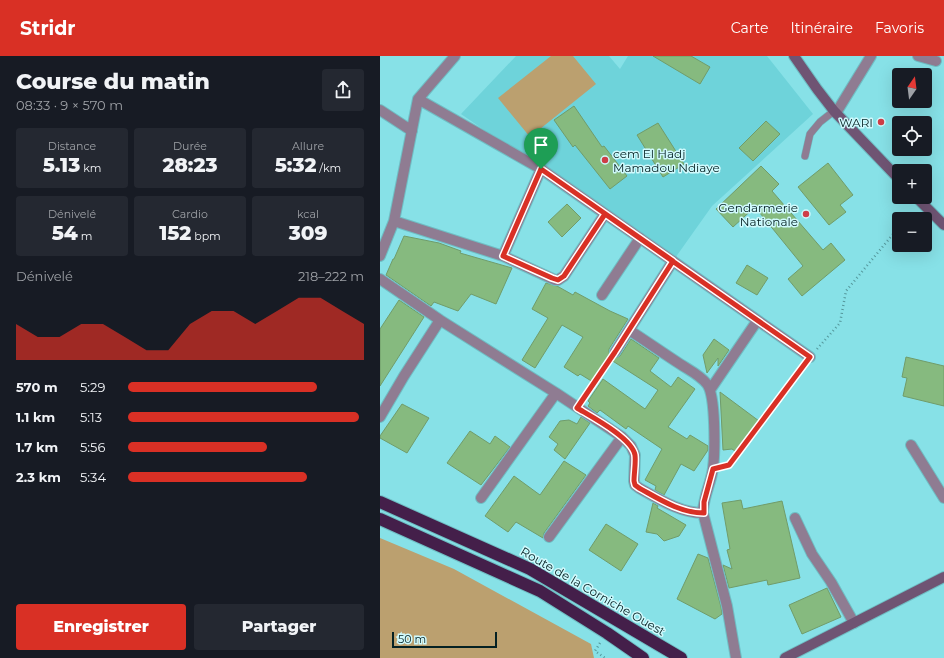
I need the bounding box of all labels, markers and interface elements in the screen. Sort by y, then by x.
text: Stridr [20,17,76,40]
text: Carte [731,19,768,37]
text: Itinéraire [790,19,853,37]
text: Favoris [875,19,924,37]
text: Course du matin [16,68,210,95]
north arrow [892,68,932,108]
map controls [892,68,932,252]
button: share [322,69,364,111]
text: 08:33 · 9 × 570 m [16,97,123,113]
place label: WARI [839,115,873,130]
button: locate [892,116,932,156]
marker: WARI [876,117,886,127]
pin [524,128,558,169]
icon: arrive [530,134,552,156]
text: Distance [48,139,96,153]
text: Durée [173,139,207,153]
text: Allure [292,139,324,153]
place label: cem El Hadj Mamadou Ndiaye [613,146,720,175]
text: 5.13 [43,153,80,177]
text: 28:23 [162,153,218,177]
text: 5:32 [275,153,316,177]
marker: cem El Hadj Mamadou Ndiaye [600,155,610,165]
text: km [80,161,101,175]
text: /km [316,161,341,175]
button: + [892,164,932,204]
place label: Gendarmerie Nationale [718,200,798,229]
text: Dénivelé [48,207,96,221]
text: Cardio [172,207,208,221]
text: kcal [297,207,319,221]
marker: Gendarmerie Nationale [801,209,811,219]
button: − [892,212,932,252]
text: 54 [52,221,78,245]
text: 152 [159,221,191,245]
text: 309 [289,221,327,245]
text: m [78,229,92,243]
text: bpm [191,229,221,243]
text: Dénivelé [16,268,73,284]
text: 218–222 m [298,268,364,284]
text: 570 m [16,379,58,395]
text: 5:29 [80,379,105,395]
text: 1.1 km [16,409,55,425]
text: 5:13 [80,409,102,425]
text: 1.7 km [16,439,58,455]
text: 5:56 [80,439,105,455]
text: 2.3 km [16,469,61,485]
text: 5:34 [80,469,106,485]
street label: Route de la Corniche Ouest [518,543,668,639]
button: Enregistrer [16,604,186,650]
button: Partager [194,604,364,650]
scale bar [392,630,497,649]
text: 50 m [398,632,426,646]

